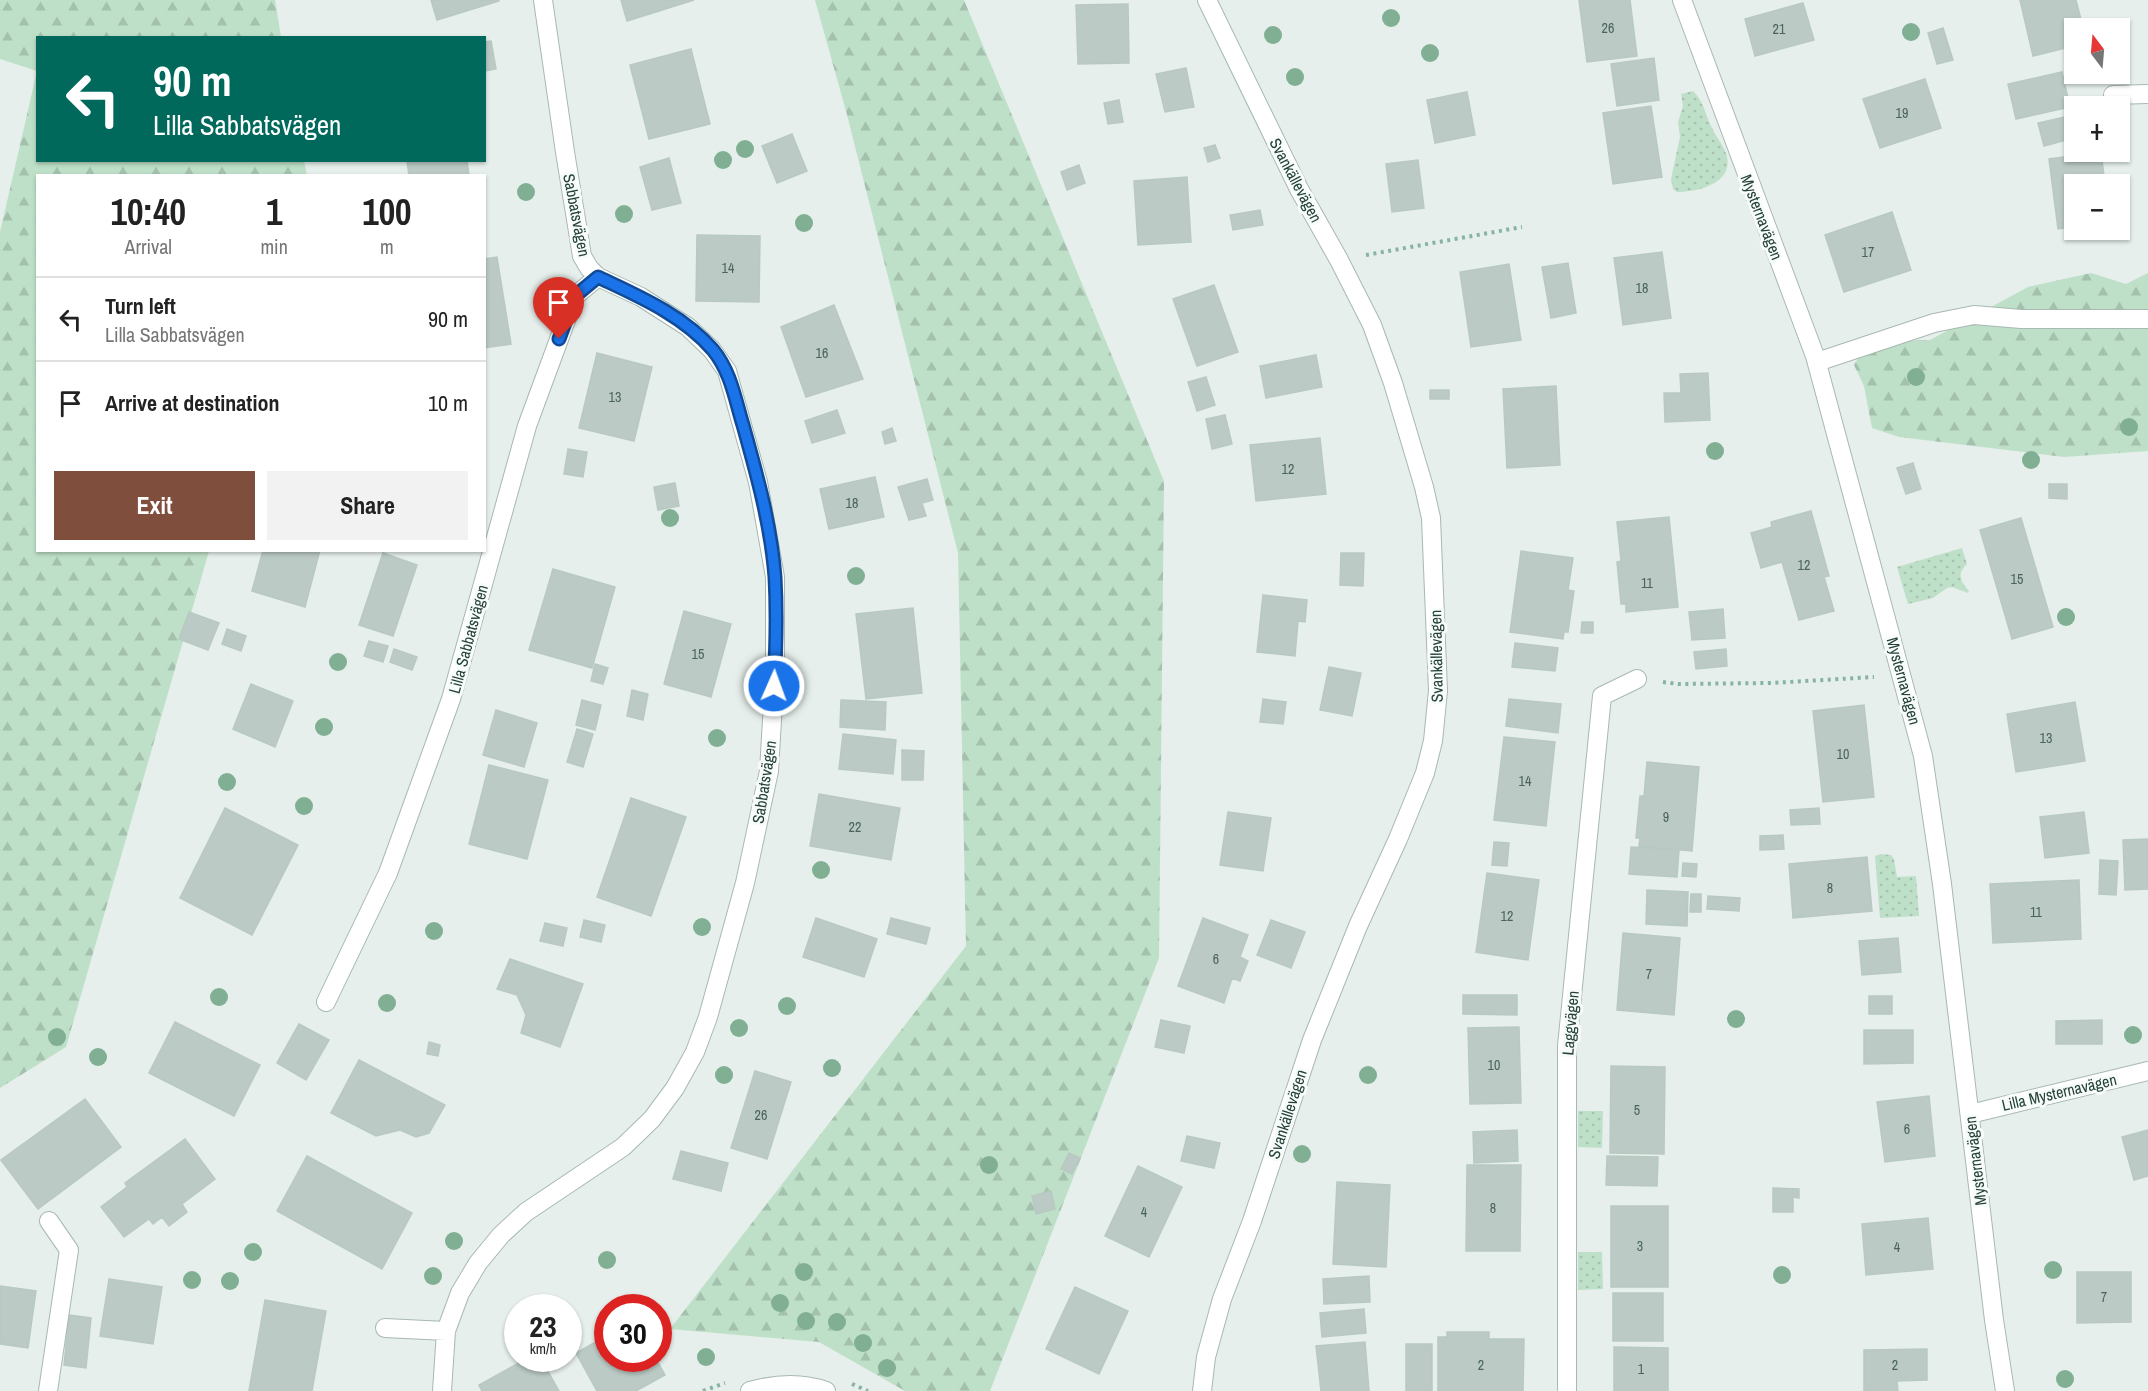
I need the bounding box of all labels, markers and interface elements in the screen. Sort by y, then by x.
north arrow [2064,18,2130,84]
map controls [2064,18,2130,240]
house number: 26 [1602,19,1614,37]
house number: 21 [1773,20,1786,38]
text: 90 m [153,53,232,109]
icon: left [54,60,132,138]
button: + [2064,96,2130,162]
house number: 19 [1896,104,1908,122]
text: Lilla Sabbatsvägen [153,107,341,143]
street label: Svankällevägen [1265,134,1327,226]
street label: Mysternavägen [1736,171,1788,263]
street label: Sabbatsvägen [558,172,596,258]
button: − [2064,174,2130,240]
text: 10:40 [110,188,186,236]
text: 1 [266,188,282,236]
text: 100 [362,188,412,236]
text: Arrival [125,233,172,260]
text: min [260,233,288,260]
text: m [380,233,394,260]
house number: 17 [1862,243,1874,261]
house number: 14 [722,259,735,277]
pin [533,277,584,339]
house number: 18 [1636,279,1648,297]
icon: arrive [542,286,575,319]
text: Turn left [105,291,176,321]
icon: left [54,303,87,336]
text: 90 m [428,304,468,334]
text: Lilla Sabbatsvägen [105,321,245,348]
house number: 16 [816,344,828,362]
icon: arrive [54,387,87,420]
text: Arrive at destination [105,388,279,418]
text: 10 m [428,388,468,418]
house number: 13 [609,388,621,406]
house number: 12 [1282,460,1294,478]
button: Exit [54,471,255,540]
button: Share [267,471,468,540]
house number: 18 [846,494,858,512]
house number: 12 [1798,556,1810,574]
house number: 15 [2011,570,2023,588]
house number: 11 [1641,574,1654,592]
street label: Lilla Sabbatsvägen [443,582,493,696]
street label: Svankällevägen [1424,610,1448,702]
street label: Mysternavägen [1882,635,1926,727]
house number: 15 [692,645,704,663]
position arrow [742,654,806,718]
house number: 13 [2040,729,2052,747]
street label: Sabbatsvägen [747,739,781,825]
house number: 10 [1837,745,1849,763]
house number: 14 [1519,772,1532,790]
house number: 9 [1663,808,1669,826]
house number: 22 [849,818,861,836]
house number: 8 [1827,879,1833,897]
house number: 11 [2030,903,2043,921]
house number: 12 [1501,907,1513,925]
house number: 6 [1213,950,1219,968]
house number: 7 [1646,965,1652,983]
street label: Laggvägen [1556,990,1584,1056]
house number: 10 [1488,1056,1500,1074]
street label: Svankällevägen [1262,1067,1312,1161]
street label: Lilla Mysternavägen [1999,1068,2119,1116]
house number: 5 [1634,1101,1640,1119]
house number: 26 [755,1106,767,1124]
street label: Mysternavägen [1959,1115,1991,1207]
house number: 6 [1904,1120,1910,1138]
house number: 8 [1490,1199,1496,1217]
house number: 4 [1141,1203,1148,1221]
house number: 3 [1637,1237,1643,1255]
house number: 4 [1894,1238,1901,1256]
house number: 7 [2101,1288,2107,1306]
speed limit sign: 30 [594,1294,672,1372]
text: 23 [529,1306,557,1346]
text: km/h [530,1338,556,1359]
house number: 2 [1478,1356,1484,1374]
house number: 2 [1892,1356,1898,1374]
house number: 1 [1638,1360,1645,1378]

